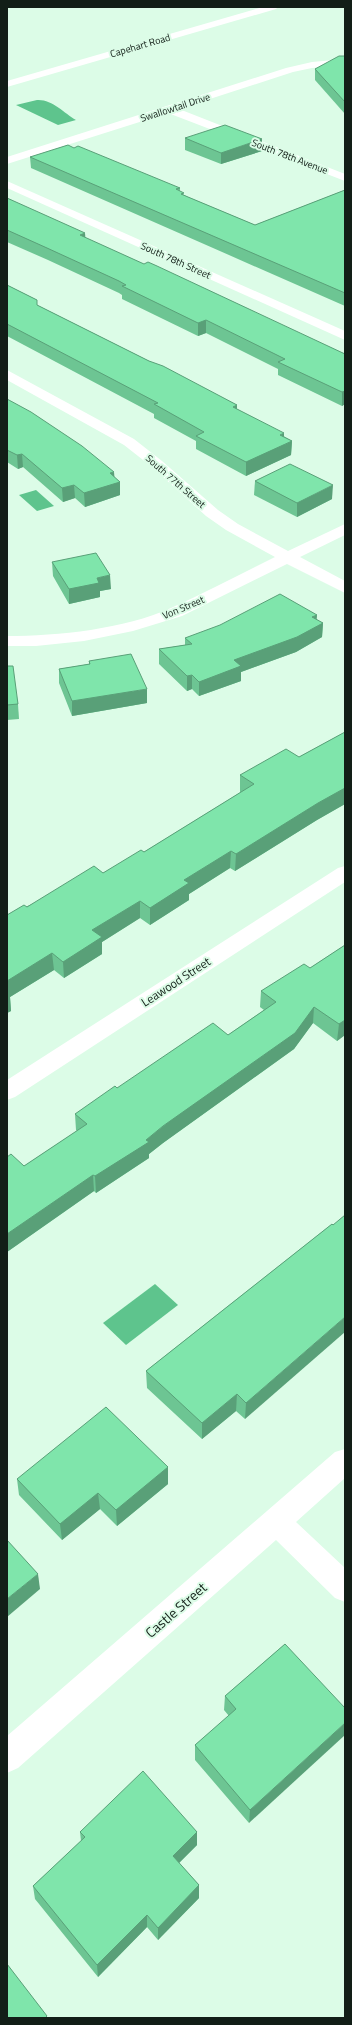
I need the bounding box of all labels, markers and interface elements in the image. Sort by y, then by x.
street label: Capehart Road [108,30,172,61]
street label: Swallowtail Drive [138,89,212,126]
street label: South 78th Avenue [249,135,330,178]
street label: South 78th Street [138,238,214,283]
street label: South 77th Street [142,451,209,512]
street label: Von Street [160,592,207,623]
street label: Leawood Street [137,952,215,1011]
street label: Castle Street [140,1577,211,1642]

